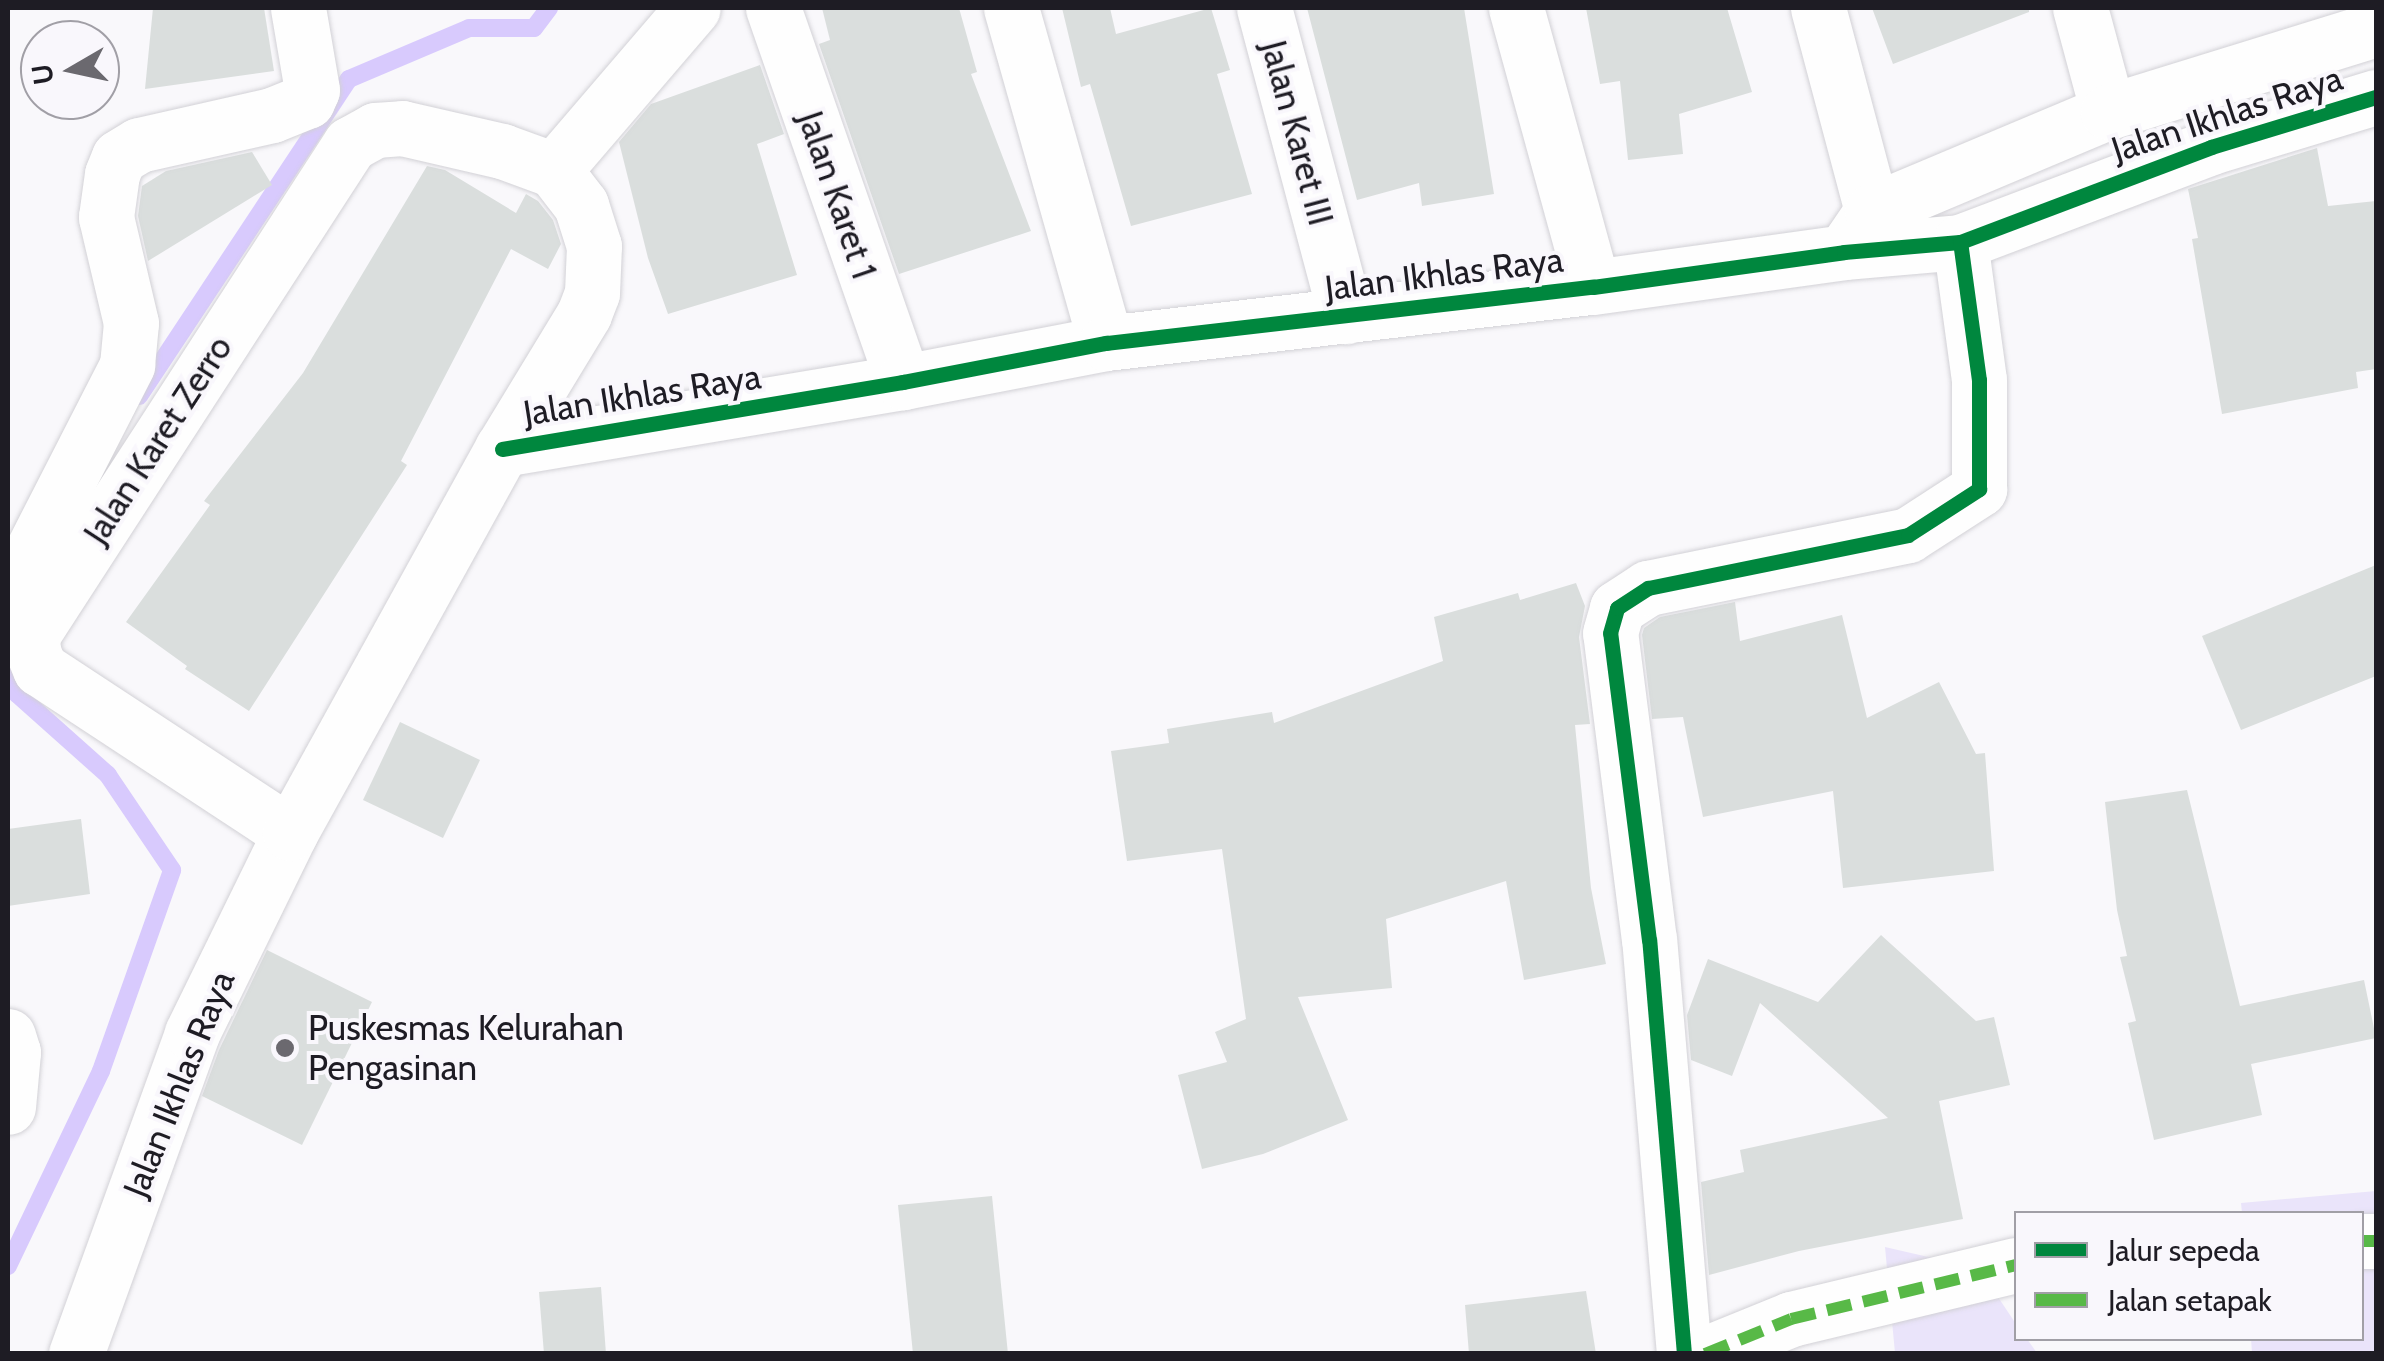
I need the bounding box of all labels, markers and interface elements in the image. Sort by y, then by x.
north arrow [20,20,120,120]
street label: Jalan Karet III [1252,36,1342,230]
street label: Jalan Ikhlas Raya [2106,57,2348,171]
text: U [24,62,61,87]
street label: Jalan Karet 1 [789,106,885,284]
street label: Jalan Ikhlas Raya [1322,239,1566,309]
street label: Jalan Karet Zerro [75,328,241,552]
street label: Jalan Ikhlas Raya [520,355,764,435]
street label: Jalan Ikhlas Raya [115,965,243,1203]
place label: Puskesmas Kelurahan Pengasinan [308,1007,624,1089]
marker: Puskesmas Kelurahan Pengasinan [272,1035,298,1061]
legend [2014,1211,2364,1341]
text: Jalur sepeda [2108,1232,2260,1269]
text: Jalan setapak [2108,1282,2272,1319]

